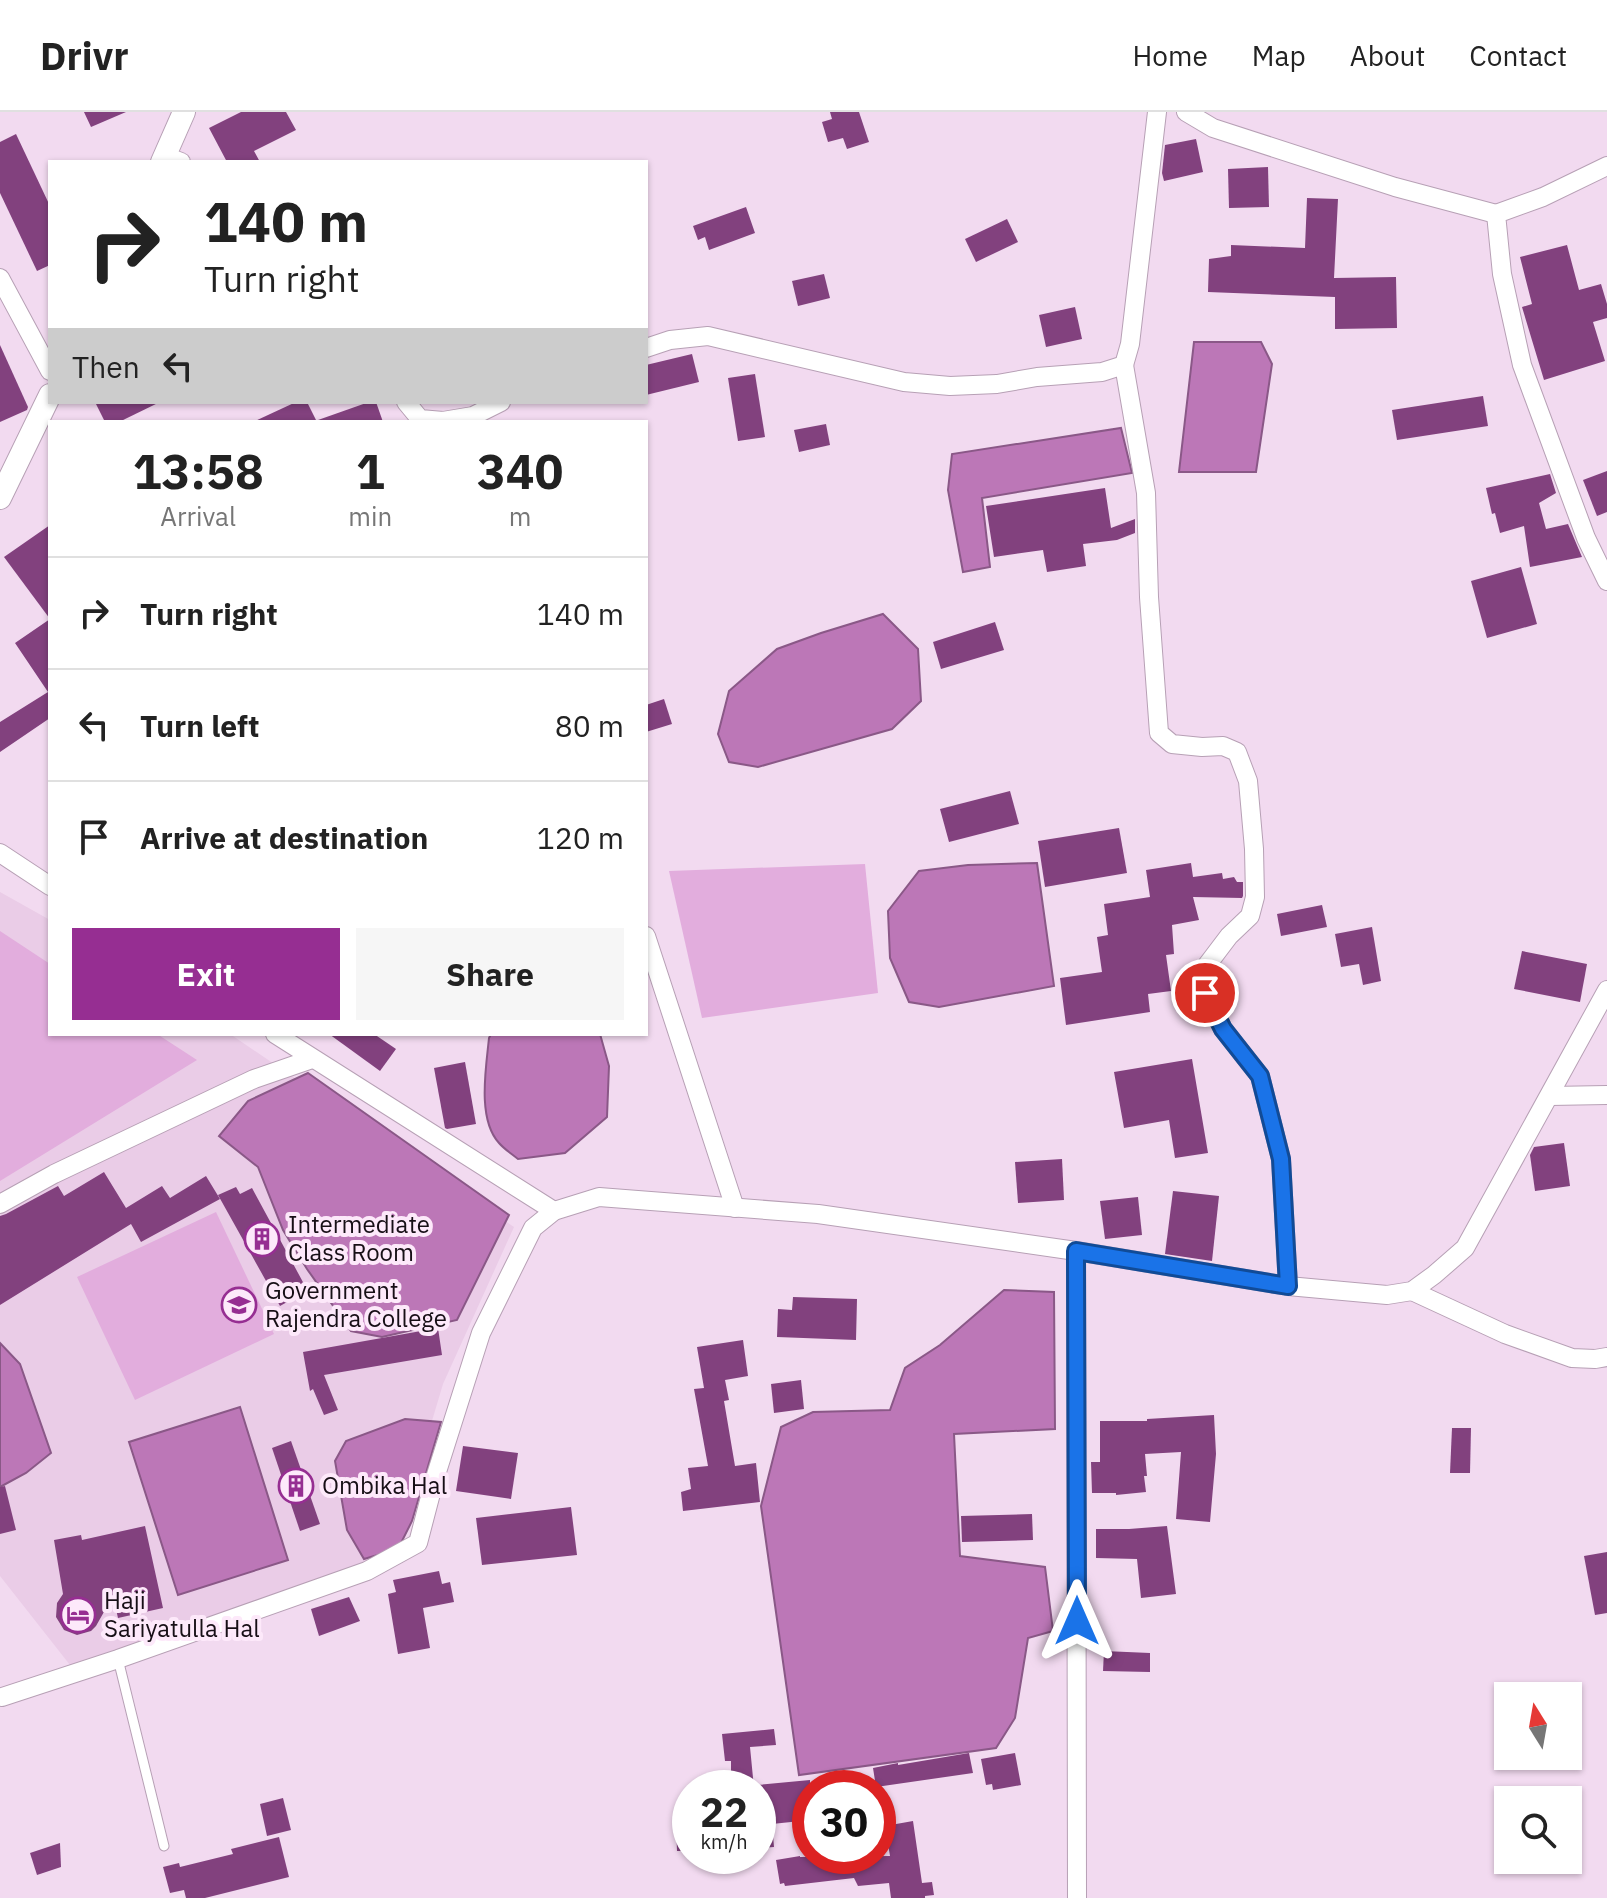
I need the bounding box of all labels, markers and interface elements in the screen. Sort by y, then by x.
text: Drivr [40,31,129,80]
text: Home [1132,37,1208,74]
text: Map [1252,37,1306,74]
text: About [1350,37,1425,74]
text: Contact [1469,37,1567,74]
text: 140 m [204,185,368,257]
icon: right [72,192,176,296]
text: Turn right [204,255,360,302]
icon: left [156,344,200,388]
text: Then [72,347,140,386]
text: 13:58 [133,440,264,502]
text: 1 [356,440,385,502]
text: 340 [477,440,563,502]
text: Arrival [160,499,236,533]
text: min [348,499,392,533]
text: m [509,499,531,533]
icon: right [72,591,116,635]
text: Turn right [140,594,278,633]
text: 140 m [537,594,624,633]
icon: left [72,703,116,747]
text: Turn left [140,706,259,745]
text: 80 m [555,706,624,745]
icon: arrive [72,815,116,859]
text: Arrive at destination [140,818,428,857]
text: 120 m [537,818,624,857]
button: Exit [72,928,340,1020]
button: Share [356,928,624,1020]
pin [1171,959,1239,1027]
icon: arrive [1183,971,1227,1015]
place label: Intermediate Class Room [288,1208,430,1268]
building icon: Intermediate Class Room [243,1220,281,1258]
place label: Government Rajendra College [265,1274,447,1334]
school or university icon: Government Rajendra College [220,1286,258,1324]
building icon: Ombika Hal [277,1467,315,1505]
place label: Ombika Hal [322,1469,447,1501]
position arrow [1035,1579,1119,1663]
place label: Haji Sariyatulla Hal [104,1584,260,1644]
hotel icon: Haji Sariyatulla Hal [59,1596,97,1634]
north arrow [1494,1682,1582,1770]
map controls [1494,1682,1582,1874]
speed limit sign: 30 [792,1770,896,1874]
text: 22 [700,1786,748,1838]
button: search [1494,1786,1582,1874]
text: km/h [700,1828,748,1855]

